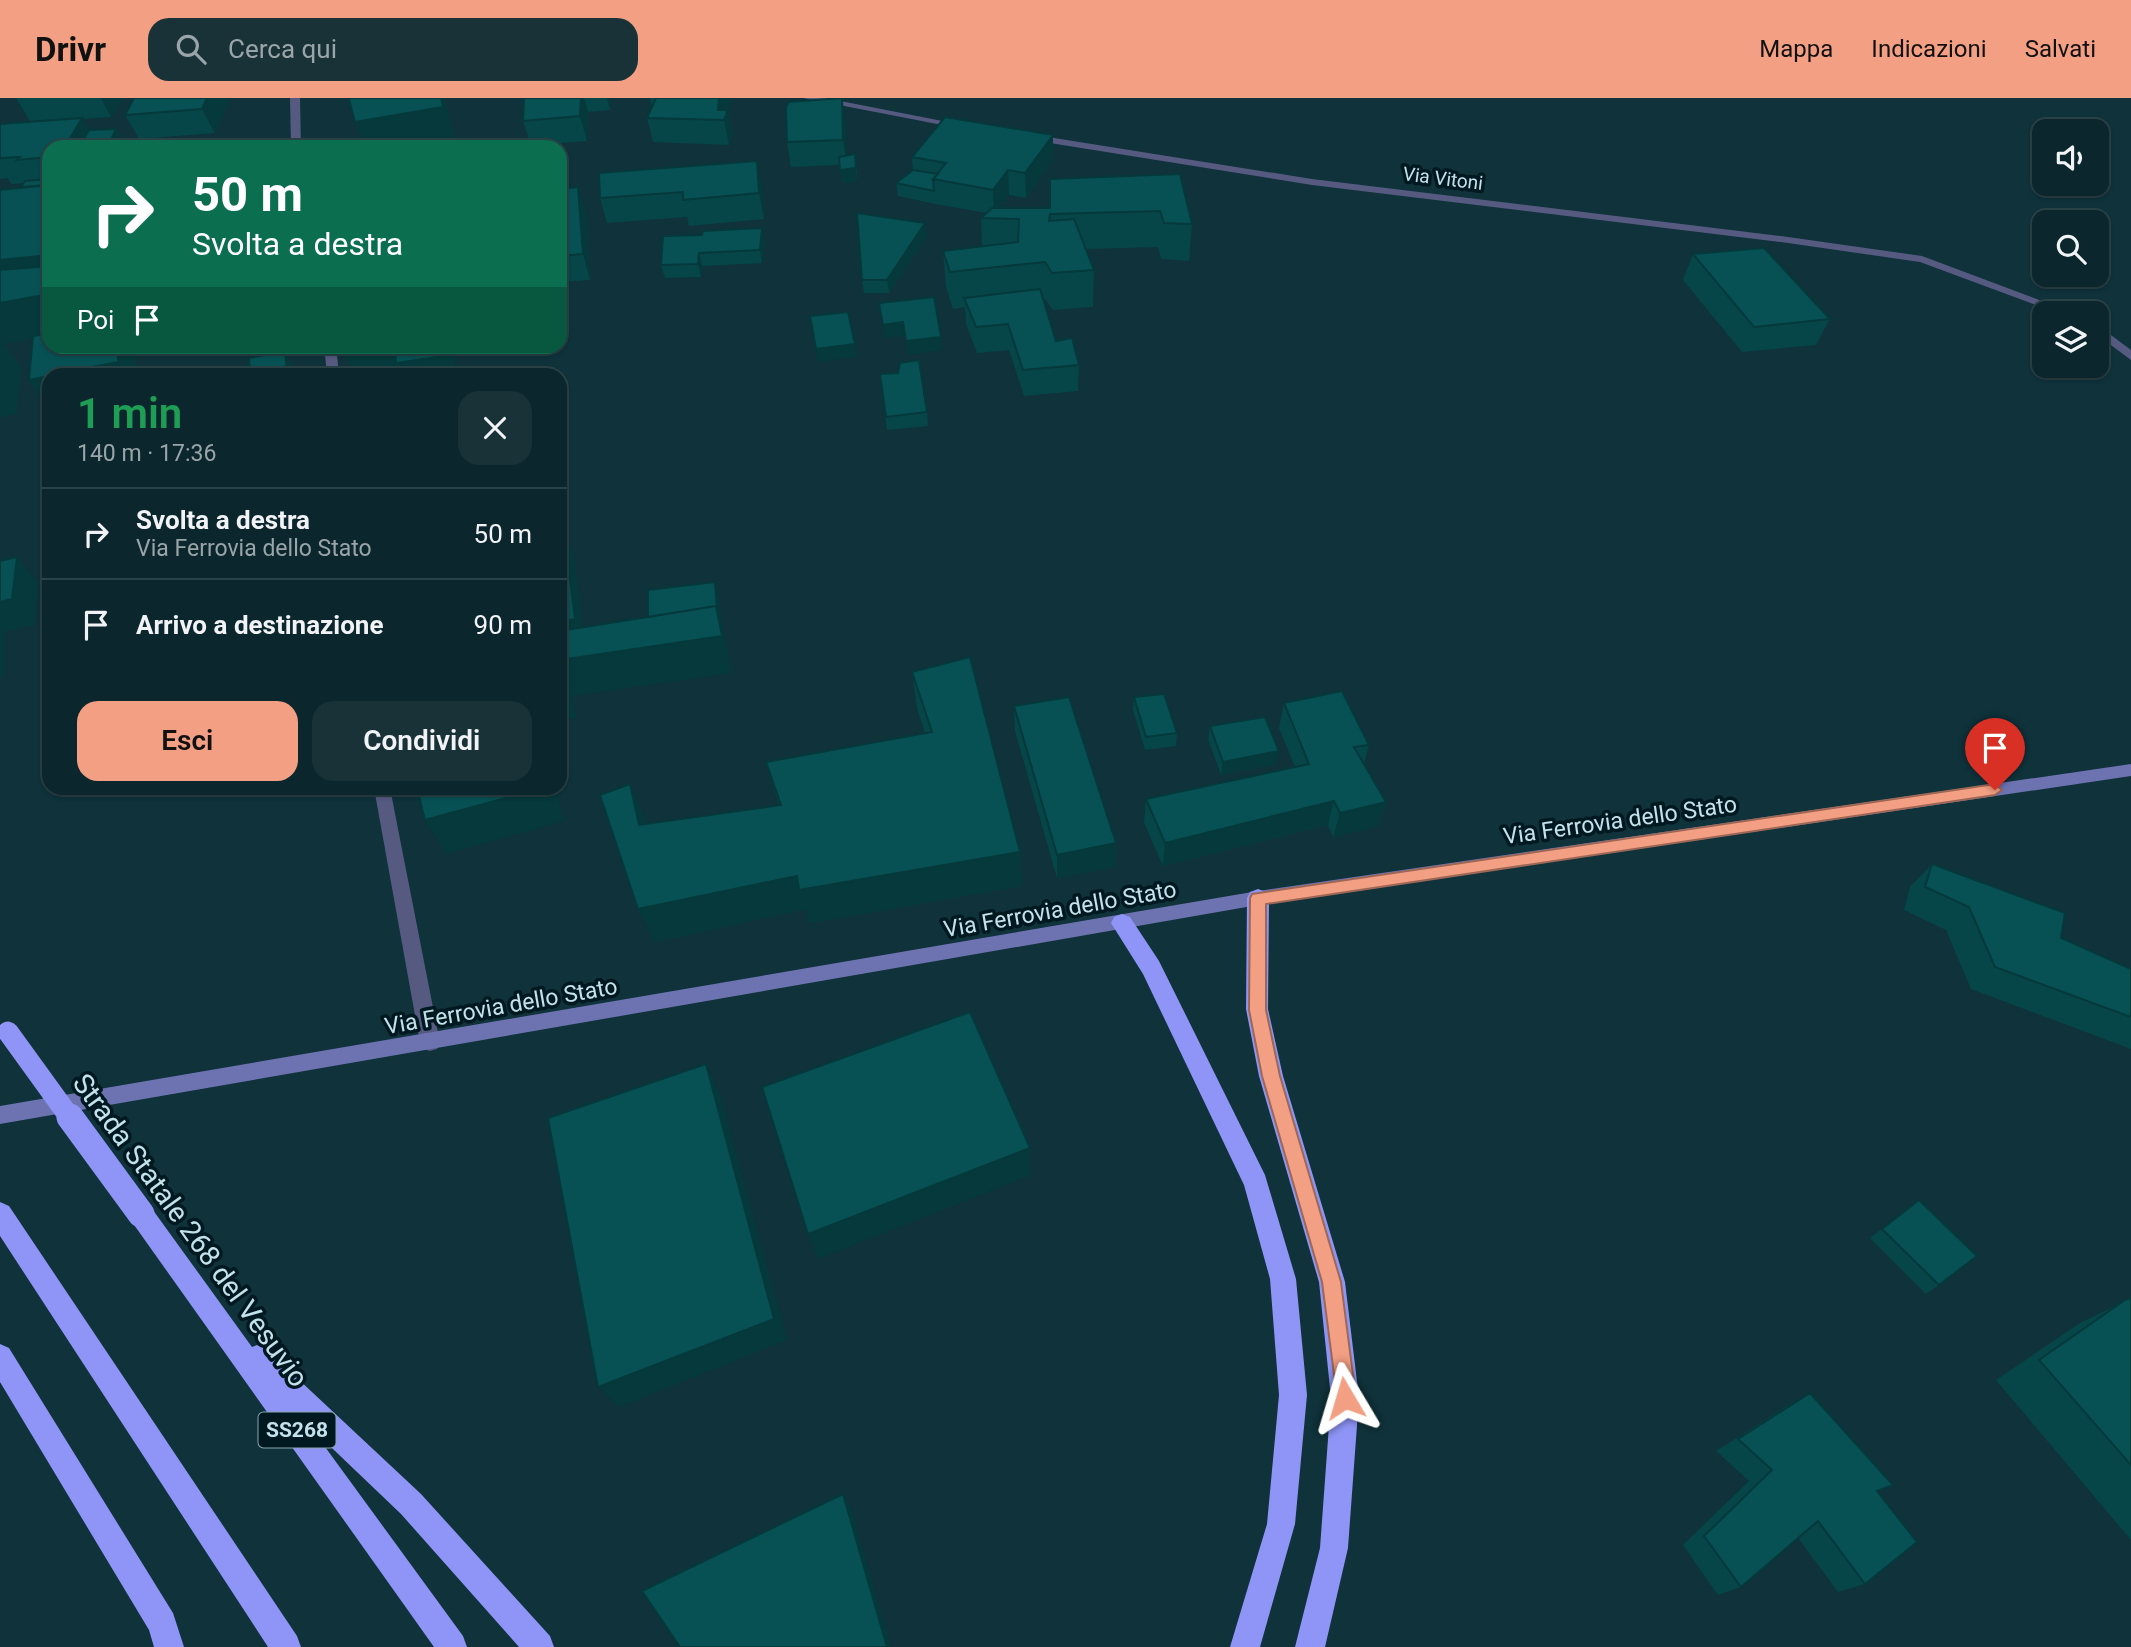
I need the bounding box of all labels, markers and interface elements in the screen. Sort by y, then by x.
search box [148,18,638,81]
text: Drivr [35,30,106,69]
icon: search [172,30,210,68]
text: Cerca qui [228,34,337,64]
text: Mappa [1759,35,1833,63]
text: Indicazioni [1871,35,1987,63]
text: Salvati [2025,35,2096,63]
map controls [2032,119,2109,378]
button: sound [2032,119,2109,196]
street label: Via Vitoni [1402,162,1484,195]
text: 50 m [192,166,303,223]
icon: right [77,168,168,259]
button: search [2032,210,2109,287]
text: Svolta a destra [192,225,403,263]
icon: arrive [128,301,166,339]
button: layers [2032,301,2109,378]
text: Poi [77,305,114,335]
text: 1 min [77,389,182,438]
button: close [458,391,532,465]
text: 140 m · 17:36 [77,440,216,467]
text: Svolta a destra [136,505,310,535]
icon: right [77,515,115,553]
text: 50 m [474,519,532,549]
text: Via Ferrovia dello Stato [136,535,372,562]
icon: arrive [77,606,115,644]
text: Arrivo a destinazione [136,610,383,640]
text: 90 m [474,610,532,640]
button: Esci [77,701,298,781]
button: Condividi [312,701,532,781]
pin [1965,718,2025,790]
icon: arrive [1976,729,2014,767]
street label: Via Ferrovia dello Stato [1502,791,1739,850]
street label: Via Ferrovia dello Stato [942,876,1178,943]
street label: Via Ferrovia dello Stato [383,973,619,1040]
street label: Strada Statale 268 del Vesuvio [66,1067,315,1393]
position arrow [1308,1361,1382,1435]
road number: SS268 [258,1412,336,1448]

